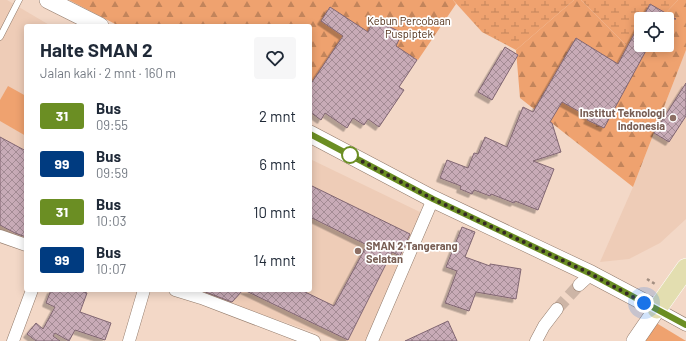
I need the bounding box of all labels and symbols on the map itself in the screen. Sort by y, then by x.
park label: Kebun Percobaan Puspiptek [367,14,451,40]
place label: Institut Teknologi Indonesia [580,106,665,132]
marker: Institut Teknologi Indonesia [668,113,678,123]
unlabelled marker [341,146,359,164]
place label: SMAN 2 Tangerang Selatan [366,239,458,265]
marker: SMAN 2 Tangerang Selatan [353,246,363,256]
your location [634,293,654,313]

